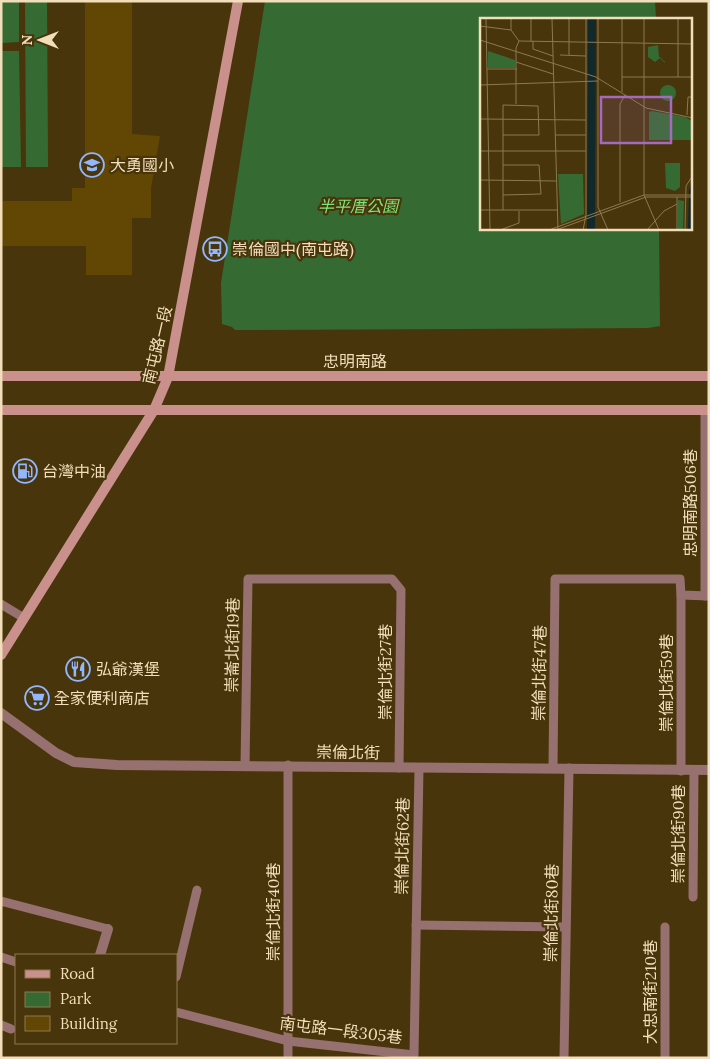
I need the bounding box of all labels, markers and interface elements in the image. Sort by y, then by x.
north arrow [15,15,65,65]
inset map [480,18,692,230]
text: N [18,34,36,45]
school or university icon: 大勇國小 [79,152,105,178]
place label: 大勇國小 [110,155,174,175]
park label: 半平厝公園 [318,196,400,216]
bus stop icon: 崇倫國中(南屯路) [202,236,228,262]
place label: 崇倫國中(南屯路) [232,239,354,260]
street label: 南屯路一段 [138,304,176,386]
street label: 忠明南路 [323,351,387,371]
street label: 忠明南路506巷 [680,449,700,557]
fuel station icon: 台灣中油 [12,458,38,484]
place label: 台灣中油 [42,461,106,481]
street label: 崇崙北街19巷 [221,597,243,693]
street label: 崇倫北街27巷 [375,624,395,720]
street label: 崇倫北街47巷 [528,625,550,721]
street label: 崇倫北街59巷 [656,634,676,732]
restaurant icon: 弘爺漢堡 [65,656,91,682]
place label: 弘爺漢堡 [96,659,160,679]
supermarket icon: 全家便利商店 [24,685,50,711]
place label: 全家便利商店 [54,688,150,708]
street label: 崇倫北街 [316,741,380,763]
street label: 崇倫北街90巷 [668,784,688,884]
street label: 崇倫北街62巷 [391,797,413,895]
street label: 崇倫北街40巷 [263,863,283,961]
street label: 崇倫北街80巷 [540,863,562,963]
street label: 大忠南街210巷 [640,940,660,1044]
legend [15,954,178,1044]
text: Road [60,964,95,983]
text: Park [60,989,91,1008]
street label: 南屯路一段305巷 [278,1013,404,1047]
text: Building [60,1014,118,1033]

